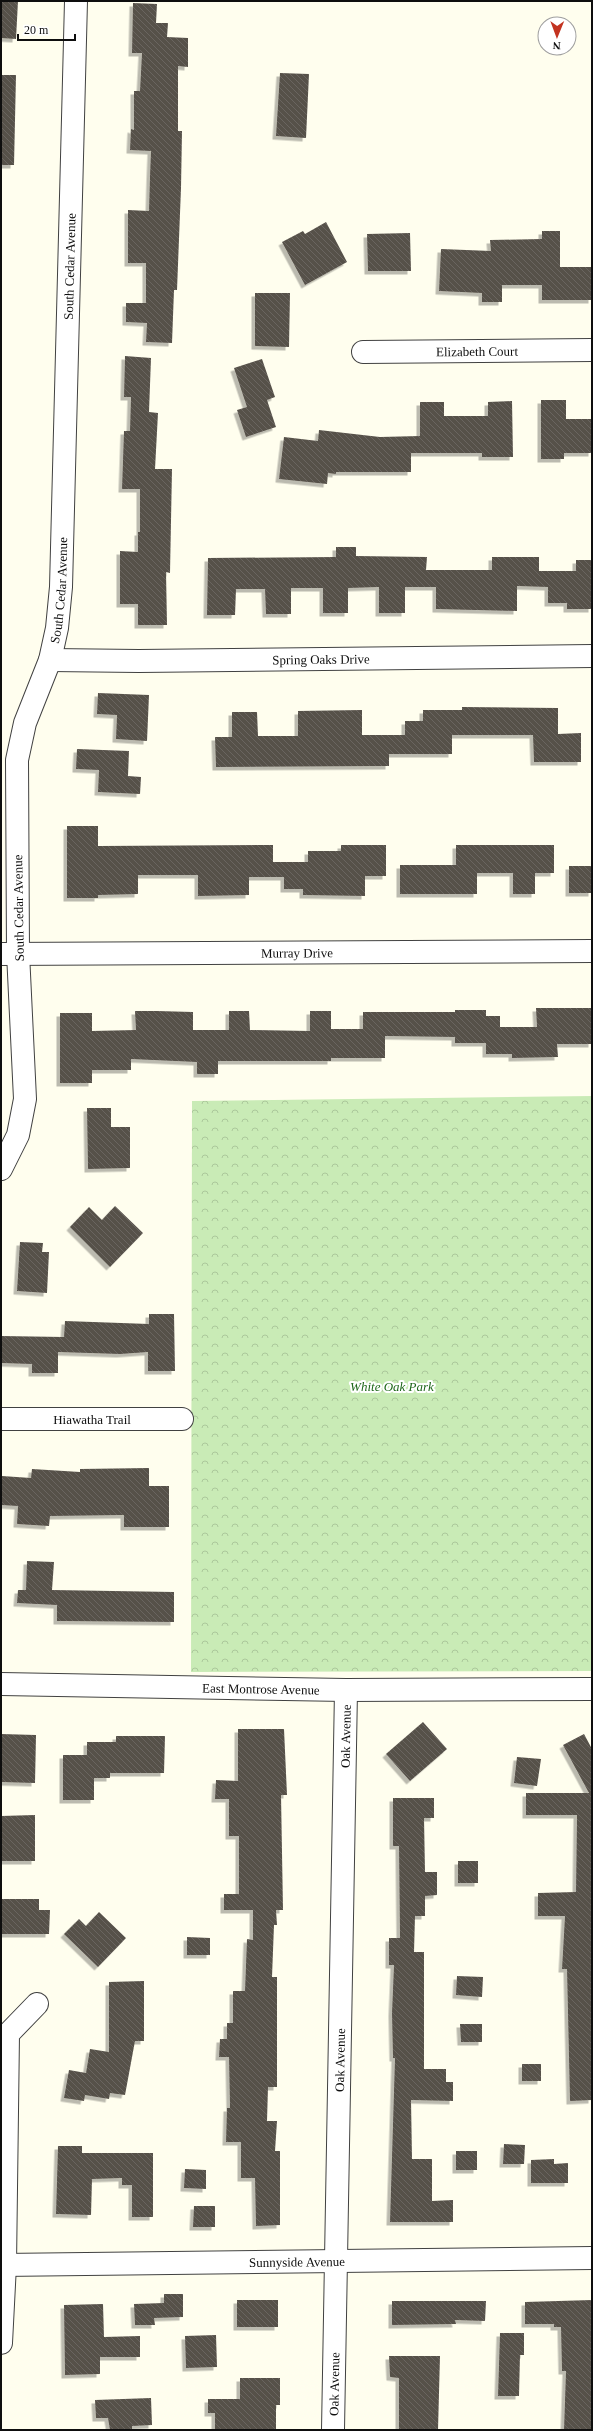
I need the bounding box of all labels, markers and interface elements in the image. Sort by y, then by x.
scale bar [18,16,75,42]
north arrow [537,16,577,56]
text: 20 m [24,23,49,37]
text: N [553,40,561,52]
street label: South Cedar Avenue [61,213,79,320]
street label: Elizabeth Court [436,344,518,359]
street label: South Cedar Avenue [47,537,70,645]
street label: Spring Oaks Drive [272,651,370,668]
street label: South Cedar Avenue [10,854,27,961]
street label: Murray Drive [261,945,333,961]
park label: White Oak Park [350,1379,434,1394]
street label: Hiawatha Trail [53,1412,131,1427]
street label: East Montrose Avenue [202,1680,320,1698]
street label: Oak Avenue [338,1704,354,1768]
street label: Oak Avenue [332,2028,348,2092]
street label: Sunnyside Avenue [249,2254,345,2270]
street label: Oak Avenue [326,2352,342,2416]

